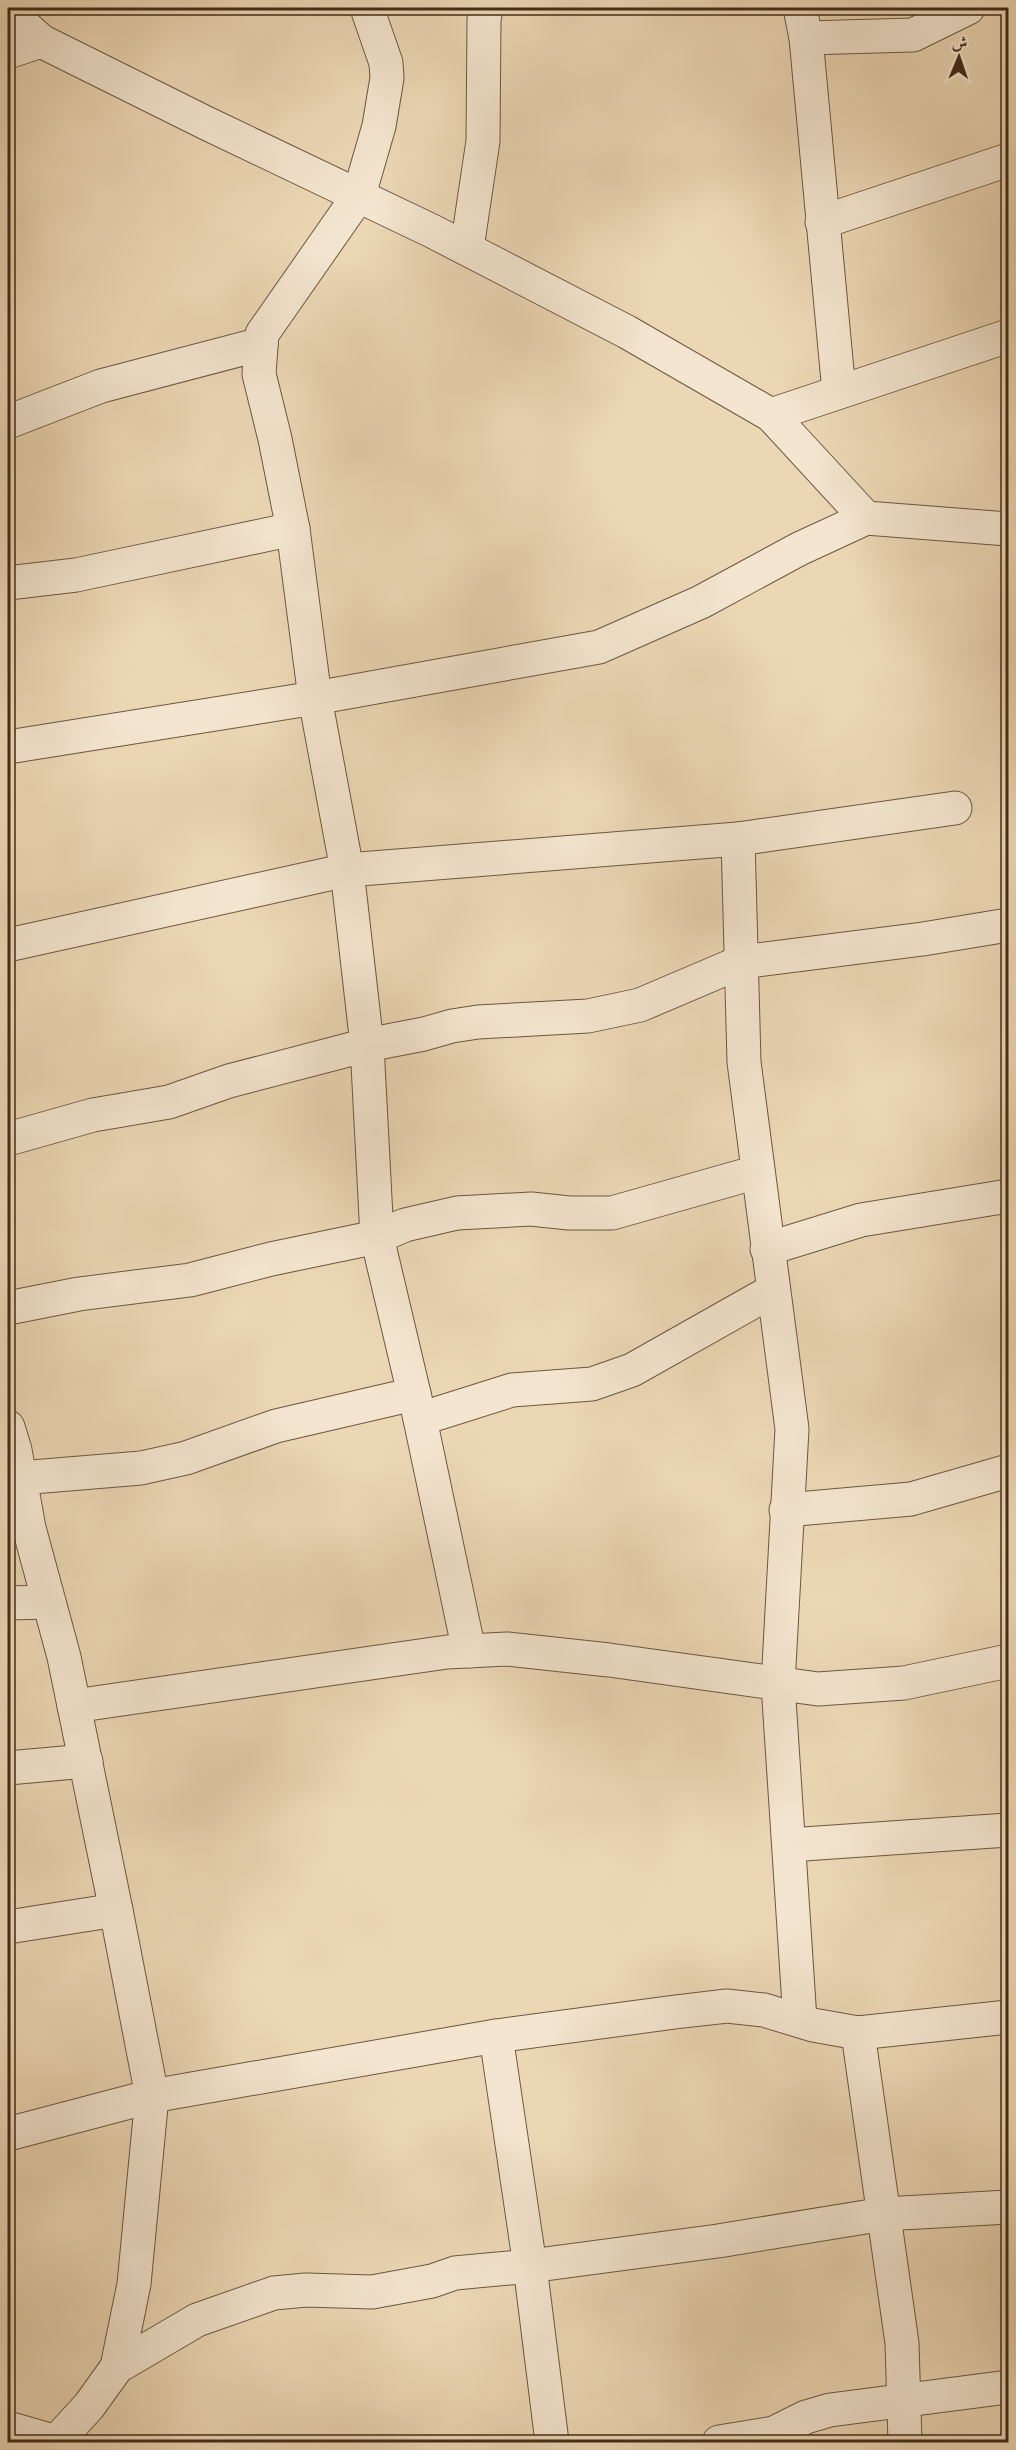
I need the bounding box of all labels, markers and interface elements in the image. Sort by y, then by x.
north arrow [929,27,989,87]
text: ش [951,33,968,52]

